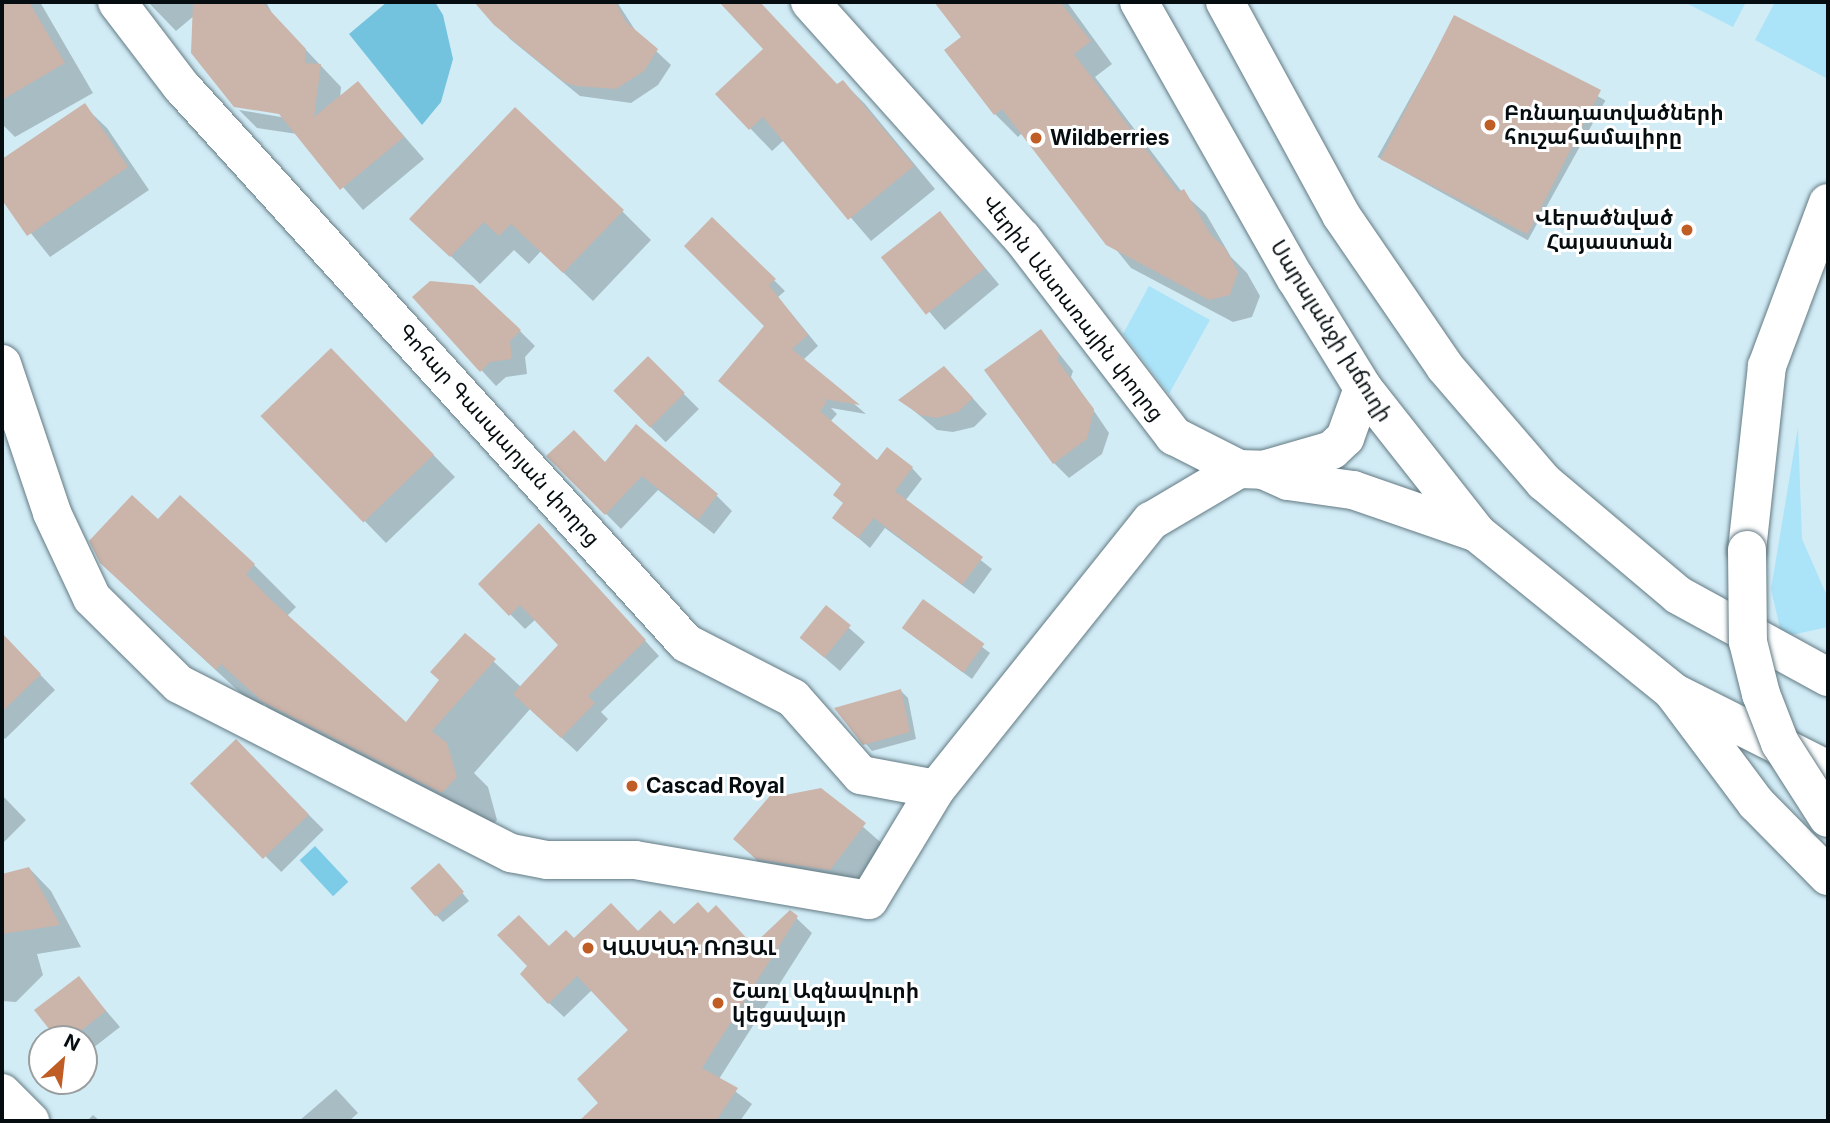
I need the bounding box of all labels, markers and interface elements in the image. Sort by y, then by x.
place label: Բռնադատվածների հուշահամալիրը [1504,100,1724,150]
marker: Բռնադատվածների հուշահամալիրը [1482,117,1498,133]
place label: Wildberries [1050,125,1170,151]
marker: Wildberries [1028,130,1044,146]
street label: Վերին Անտառային փողոց [977,190,1169,426]
place label: Վերածնված Հայաստան [1535,205,1673,255]
marker: Վերածնված Հայաստան [1679,222,1695,238]
street label: Սարալանջի խճուղի [1265,236,1397,426]
street label: Գոհար Գասպարյան փողոց [393,319,605,551]
place label: Cascad Royal [646,773,785,799]
marker: Cascad Royal [624,778,640,794]
place label: ԿԱՍԿԱԴ ՌՈՅԱԼ [602,935,777,961]
marker: ԿԱՍԿԱԴ ՌՈՅԱԼ [580,940,596,956]
place label: Շառլ Ազնավուրի կեցավայր [732,978,919,1028]
marker: Շառլ Ազնավուրի կեցավայր [710,995,726,1011]
north arrow [28,1025,98,1095]
text: N [60,1029,84,1056]

